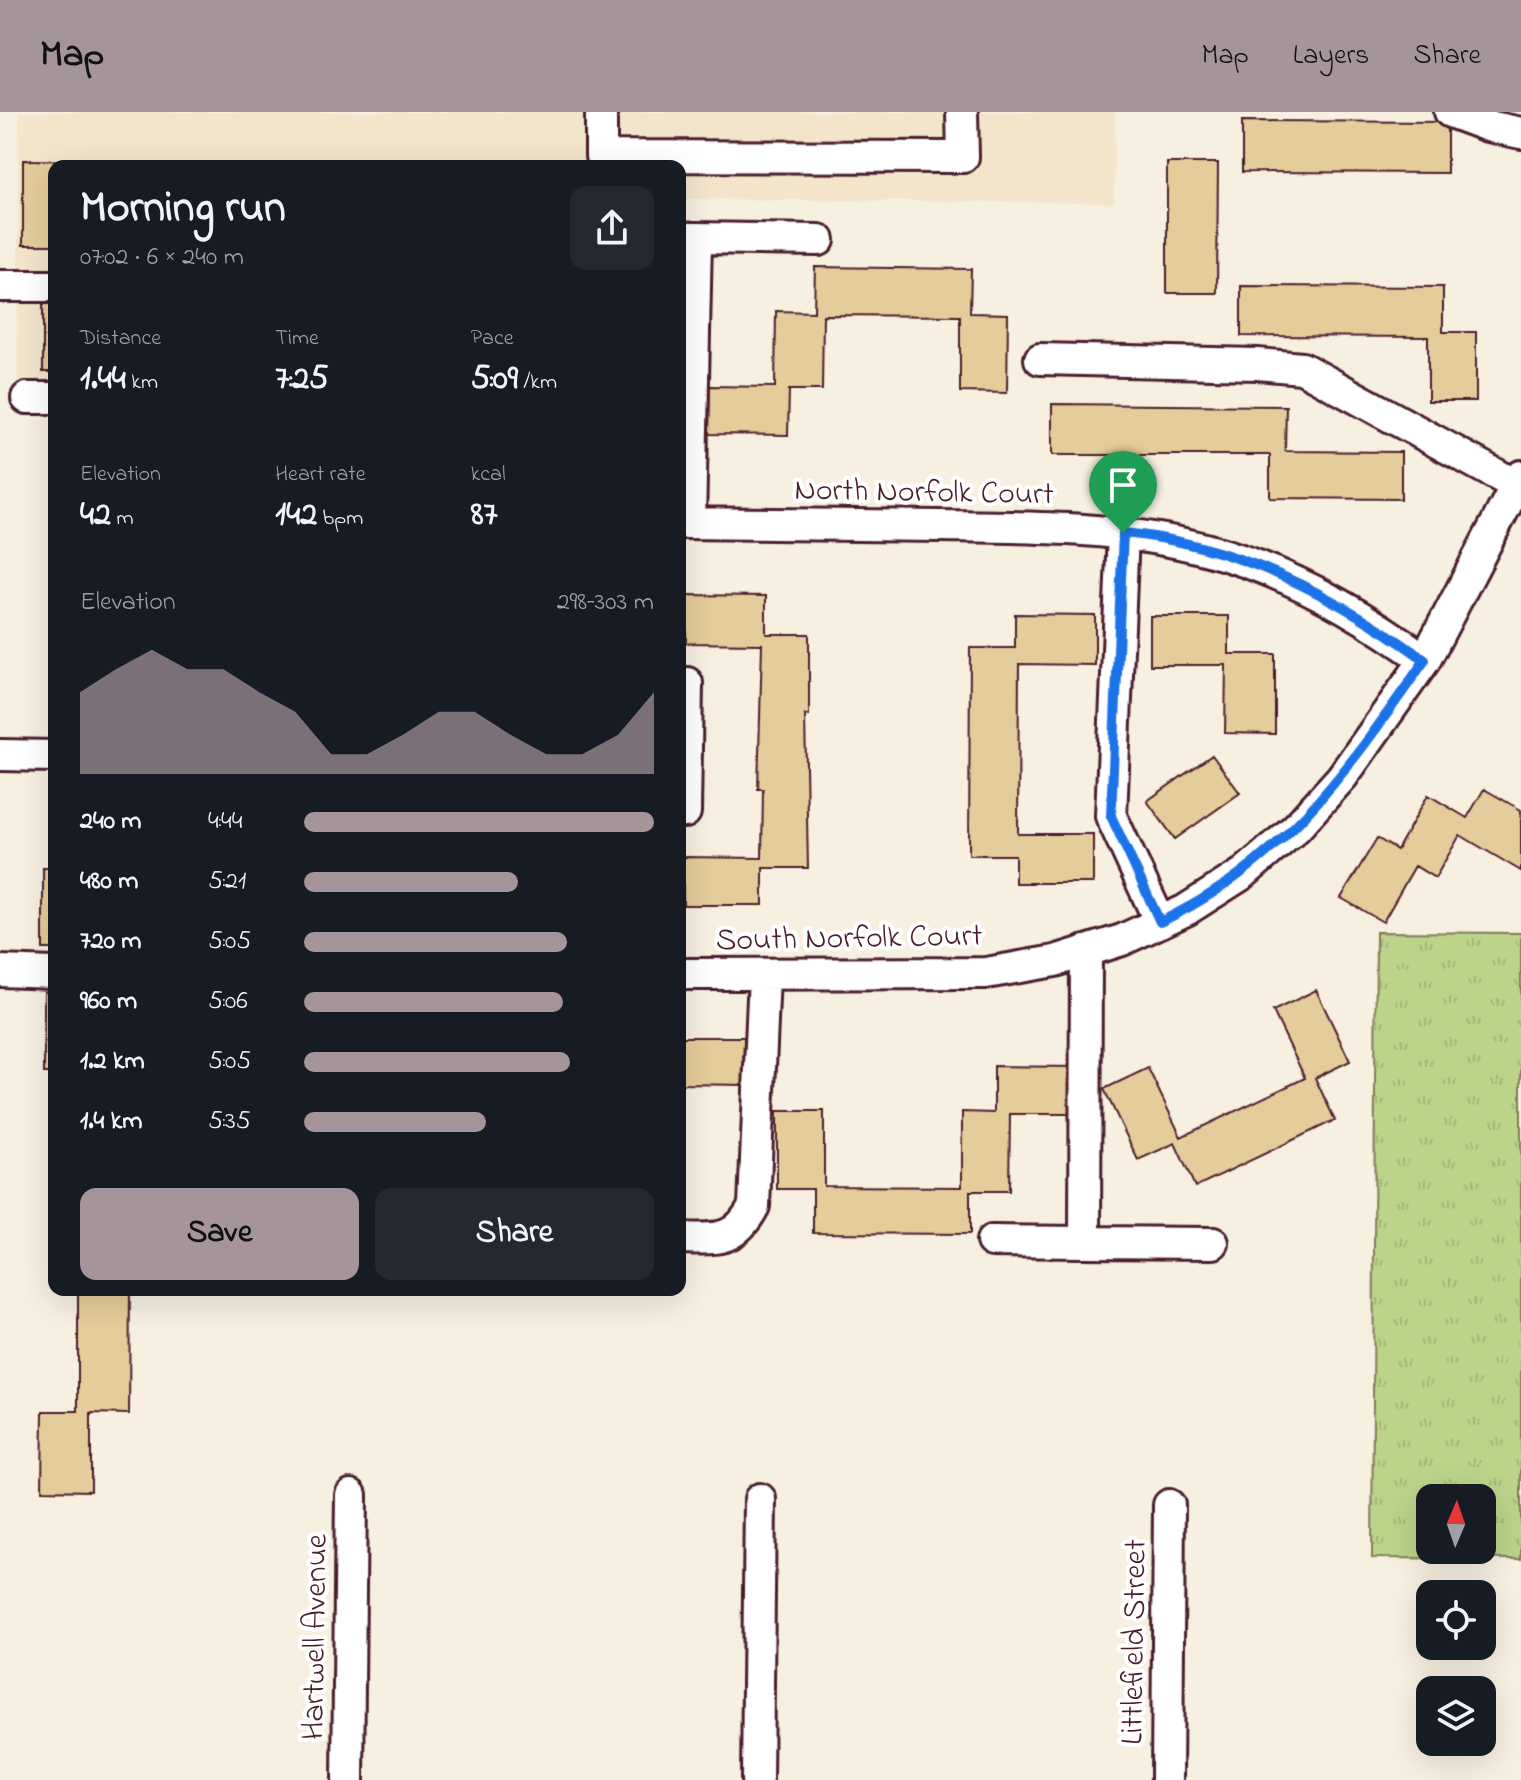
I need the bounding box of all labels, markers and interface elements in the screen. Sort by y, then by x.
text: Map [40,28,104,84]
text: Map [1201,36,1249,77]
text: Layers [1293,36,1369,77]
text: Share [1413,36,1481,77]
text: Morning run [80,177,286,241]
button: share [570,186,654,270]
text: 07:02 · 6 × 240 m [80,239,244,277]
text: Distance [80,323,161,355]
text: Time [275,323,319,355]
text: Pace [471,323,514,355]
text: 1.44 [80,355,126,405]
text: 7:25 [275,355,329,405]
text: 5:09 [471,355,518,405]
text: km [126,367,158,399]
text: /km [518,367,557,399]
pin [1089,451,1157,533]
text: Elevation [80,459,161,491]
text: Heart rate [275,459,366,491]
text: kcal [471,459,506,491]
icon: arrive [1101,463,1145,507]
street label: North Norfolk Court [794,468,1054,519]
text: 42 [80,491,111,541]
text: 142 [275,491,317,541]
text: 87 [471,491,497,541]
text: m [111,503,133,535]
text: bpm [317,503,363,535]
text: Elevation [80,584,176,622]
text: 298–303 m [557,584,654,622]
text: 240 m [80,803,142,841]
text: 4:44 [208,803,242,841]
text: 480 m [80,863,138,901]
text: 5:21 [208,863,246,901]
street label: South Norfolk Court [715,914,983,965]
text: 720 m [80,923,142,961]
text: 5:05 [208,923,251,961]
text: 960 m [80,983,137,1021]
text: 5:06 [208,983,248,1021]
text: 1.2 km [80,1043,145,1081]
text: 5:05 [208,1043,251,1081]
text: 1.4 km [80,1103,142,1141]
text: 5:35 [208,1103,251,1141]
button: Save [80,1188,359,1280]
button: Share [375,1188,654,1280]
north arrow [1416,1484,1496,1564]
map controls [1416,1484,1496,1756]
street label: Hartwell Avenue [291,1533,342,1741]
street label: Littlefield Street [1110,1539,1161,1745]
button: locate [1416,1580,1496,1660]
button: layers [1416,1676,1496,1756]

